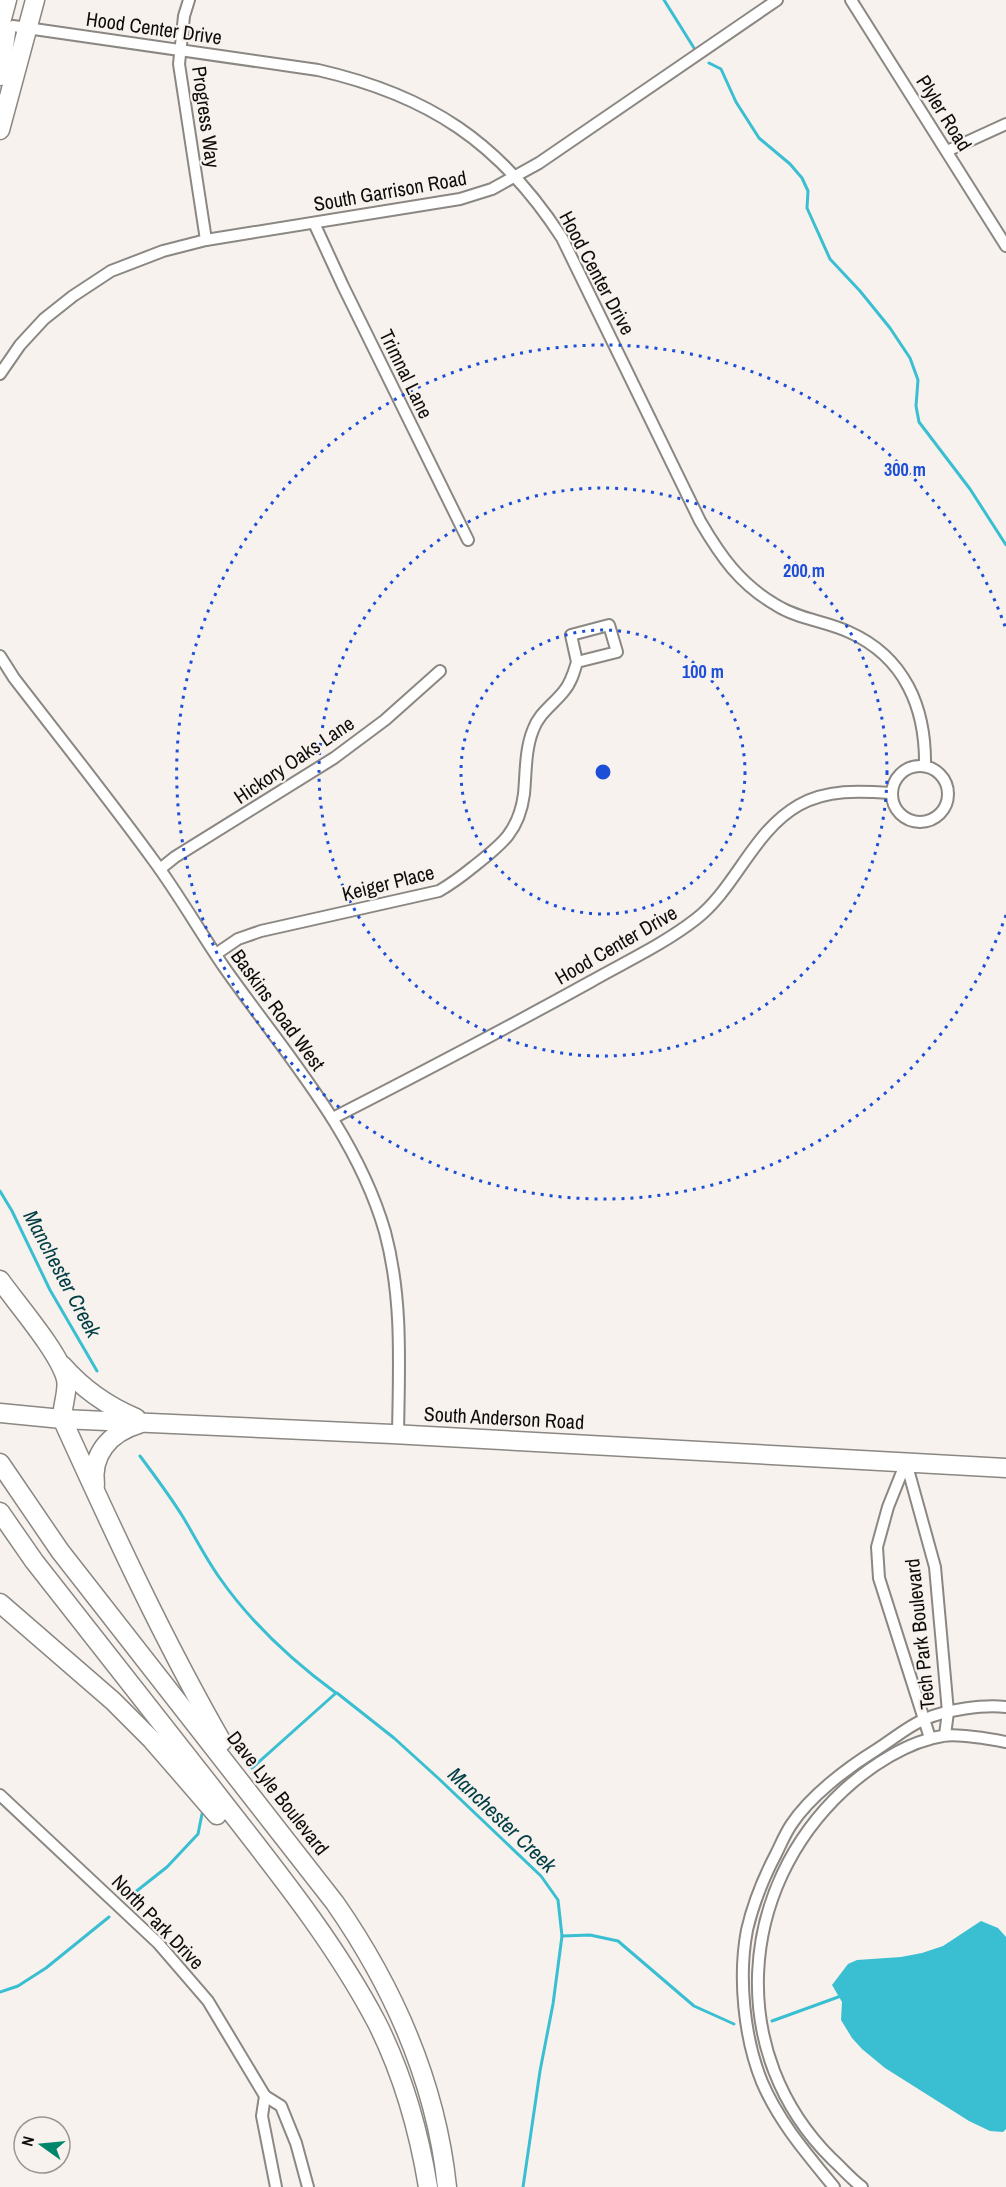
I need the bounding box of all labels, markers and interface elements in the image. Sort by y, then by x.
street label: Hood Center Drive [84,5,224,50]
street label: Progress Way [186,64,227,170]
street label: Plyler Road [911,70,978,156]
street label: South Garrison Road [311,164,469,217]
street label: Hood Center Drive [553,206,641,339]
street label: Trimnal Lane [373,325,440,423]
text: 300 m [884,457,926,482]
text: 200 m [783,558,825,583]
text: 100 m [682,659,724,684]
street label: Hickory Oaks Lane [228,709,359,810]
centre of rings [593,762,613,782]
street label: Keiger Place [339,858,437,907]
street label: Hood Center Drive [550,899,682,990]
street label: Baskins Road West [225,944,332,1076]
water label: Manchester Creek [17,1205,109,1344]
street label: South Anderson Road [423,1400,585,1435]
street label: Tech Park Boulevard [898,1557,941,1711]
street label: Dave Lyle Boulevard [221,1725,335,1860]
water label: Manchester Creek [442,1760,564,1880]
street label: North Park Drive [106,1868,210,1975]
north arrow [12,2115,72,2175]
text: N [16,2134,39,2149]

